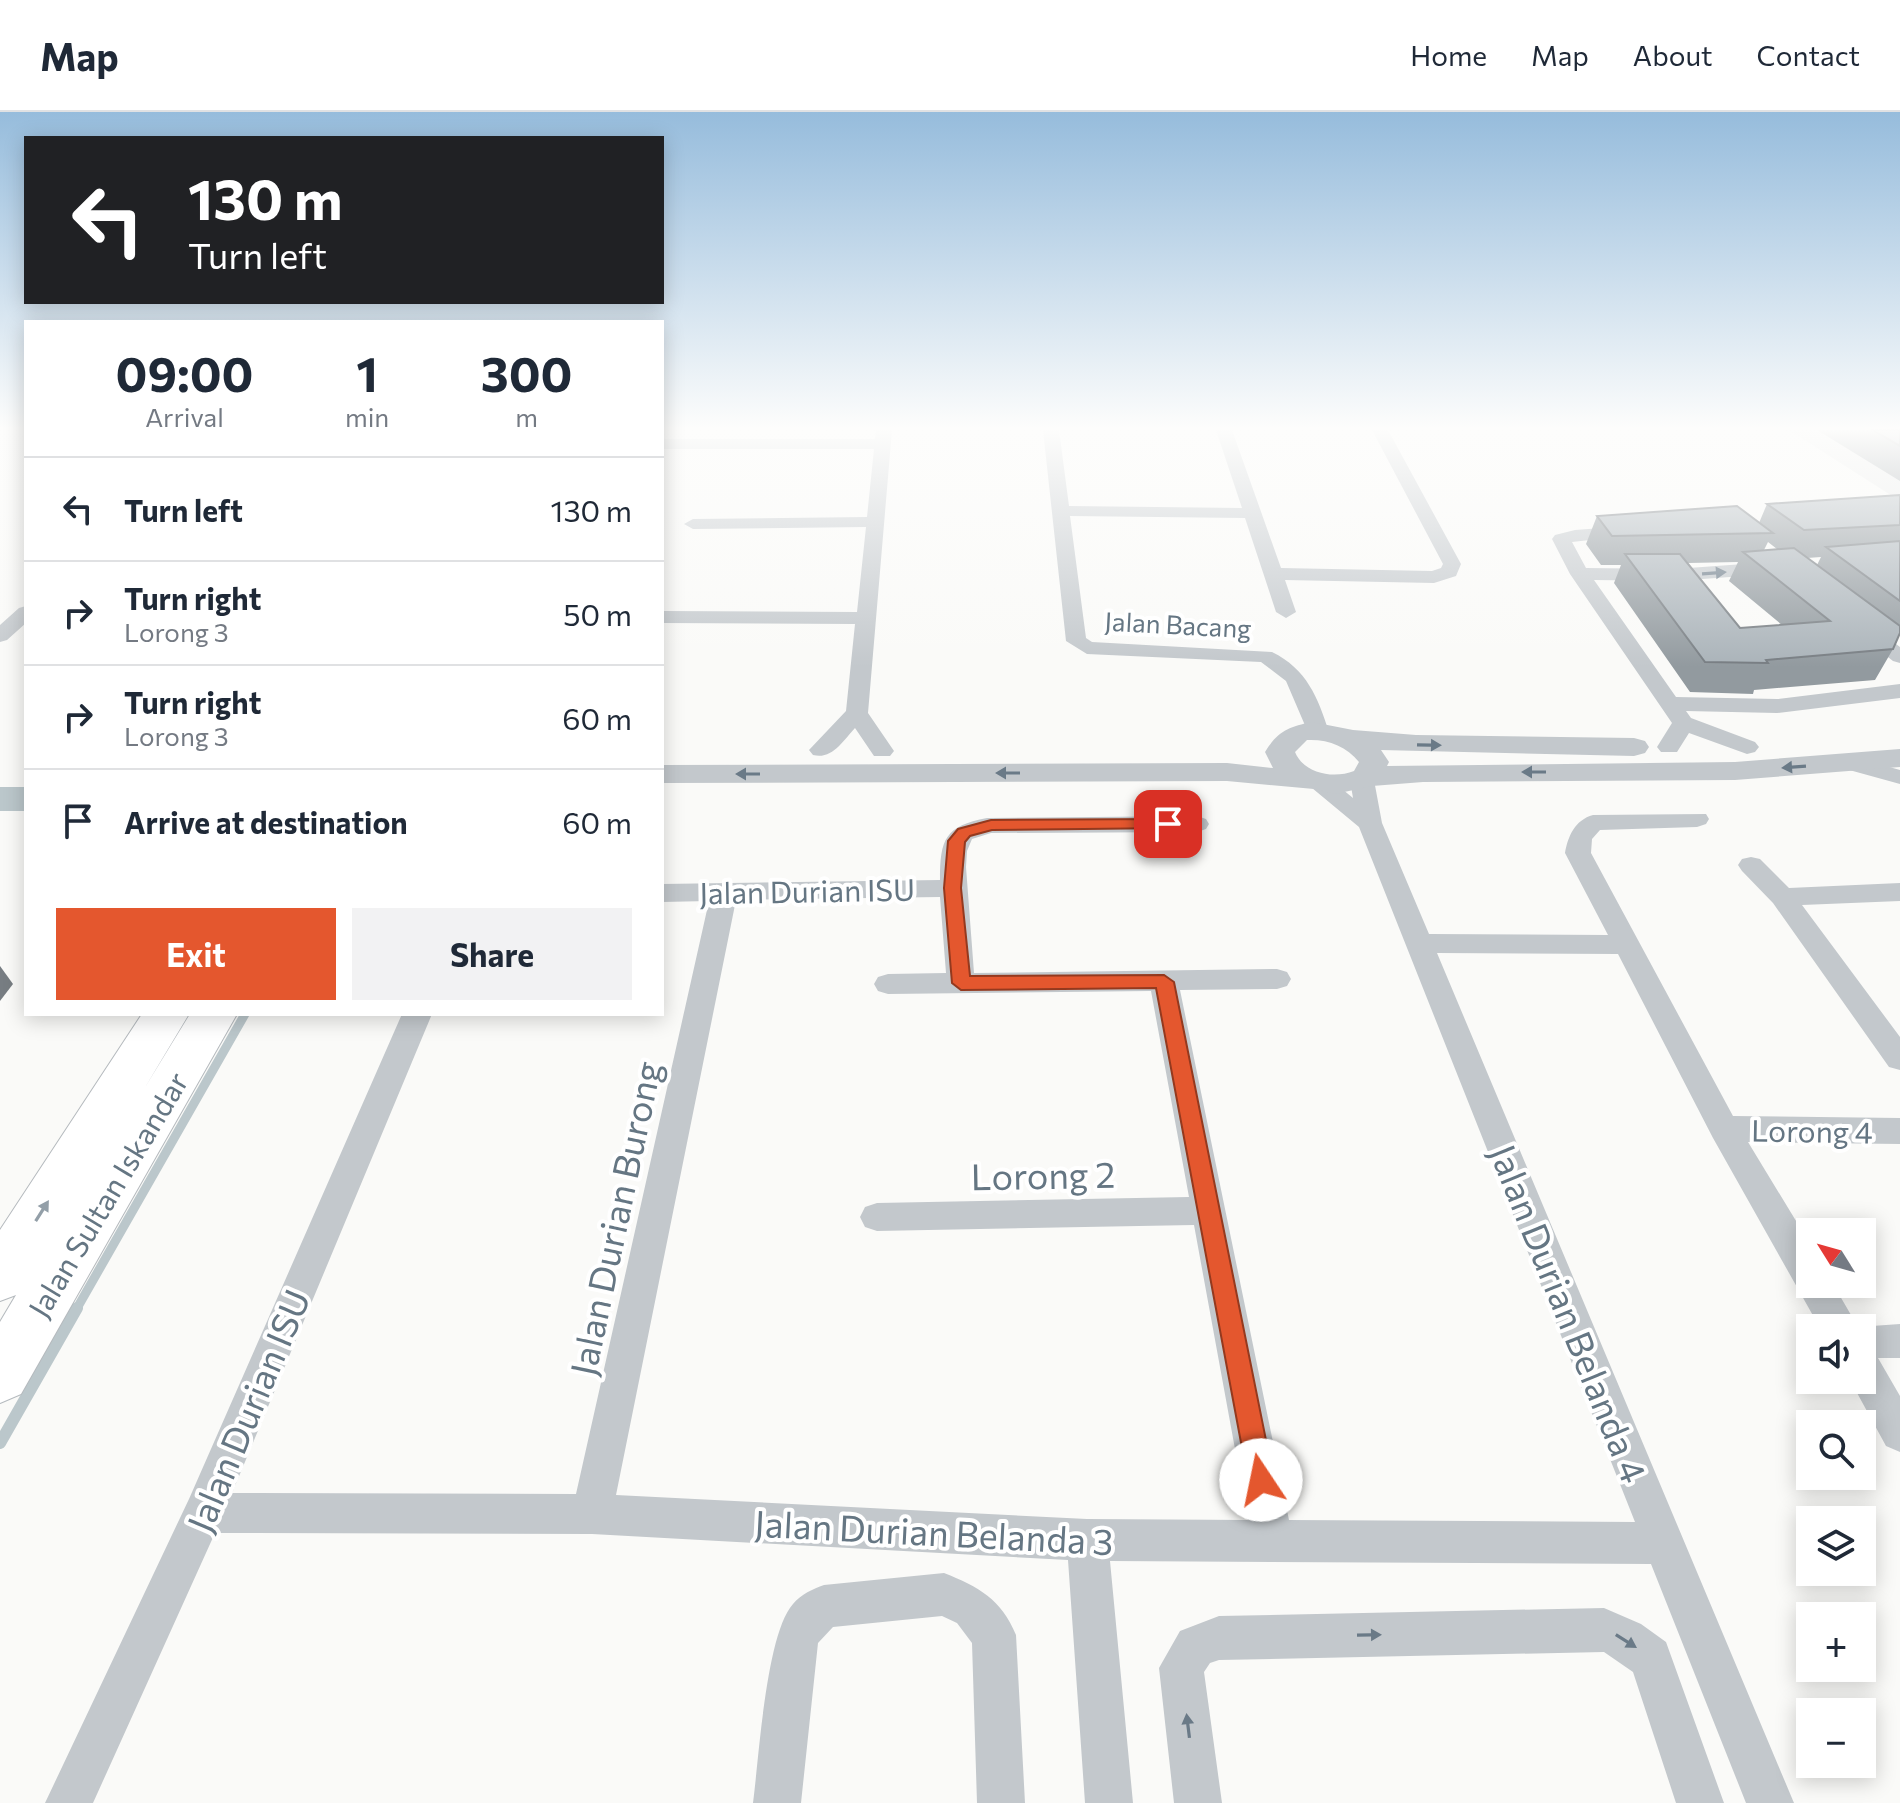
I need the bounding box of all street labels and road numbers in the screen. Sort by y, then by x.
street label: Jalan Bacang [1104,605,1252,643]
street label: Jalan Durian ISU [699,870,915,910]
street label: Jalan Durian Burong [559,1057,669,1379]
street label: Jalan Sultan Iskandar [19,1065,195,1323]
street label: Lorong 4 [1751,1110,1873,1150]
street label: Jalan Durian Belanda 4 [1482,1138,1658,1488]
street label: Lorong 2 [970,1151,1116,1197]
street label: Jalan Durian ISU [176,1282,318,1538]
street label: Jalan Durian Belanda 3 [753,1500,1115,1562]

